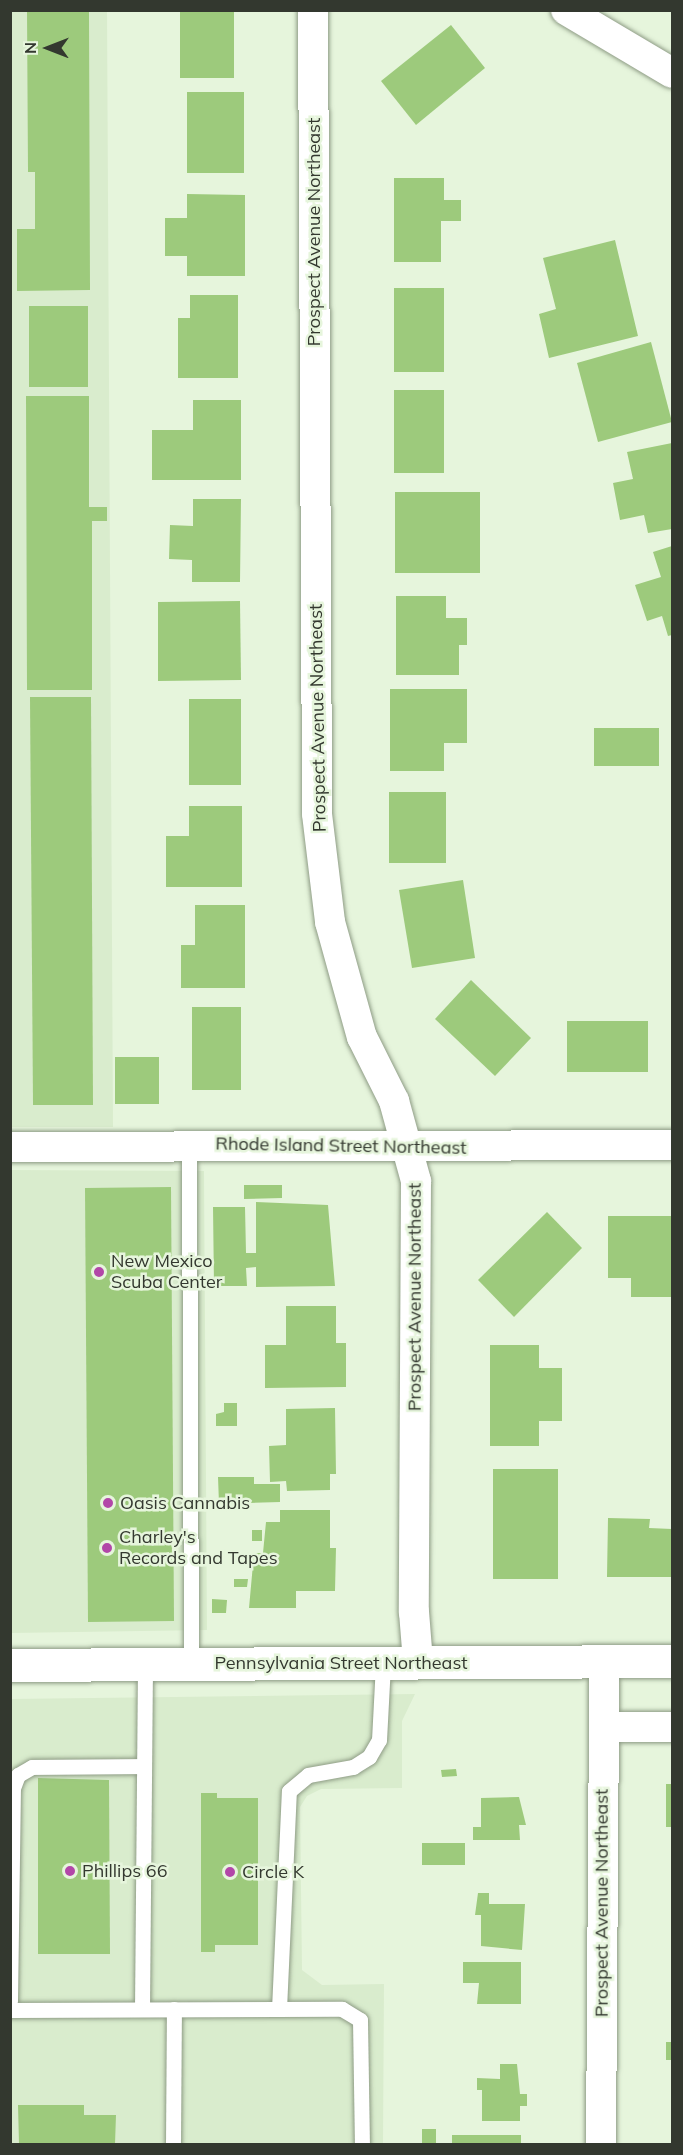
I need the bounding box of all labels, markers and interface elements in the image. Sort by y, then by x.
north arrow [18,18,78,78]
text: N [20,42,40,54]
street label: Prospect Avenue Northeast [303,118,325,346]
street label: Prospect Avenue Northeast [305,604,331,832]
street label: Rhode Island Street Northeast [215,1133,467,1159]
street label: Prospect Avenue Northeast [404,1183,426,1411]
place label: New Mexico Scuba Center [111,1251,222,1294]
marker: New Mexico Scuba Center [92,1265,106,1279]
place label: Oasis Cannabis [120,1492,250,1514]
marker: Oasis Cannabis [101,1496,115,1510]
place label: Charley's Records and Tapes [119,1527,278,1570]
marker: Charley's Records and Tapes [100,1541,114,1555]
street label: Pennsylvania Street Northeast [214,1652,468,1674]
street label: Prospect Avenue Northeast [591,1789,613,2017]
place label: Phillips 66 [82,1860,167,1882]
place label: Circle K [242,1861,304,1883]
marker: Phillips 66 [63,1864,77,1878]
marker: Circle K [223,1865,237,1879]

